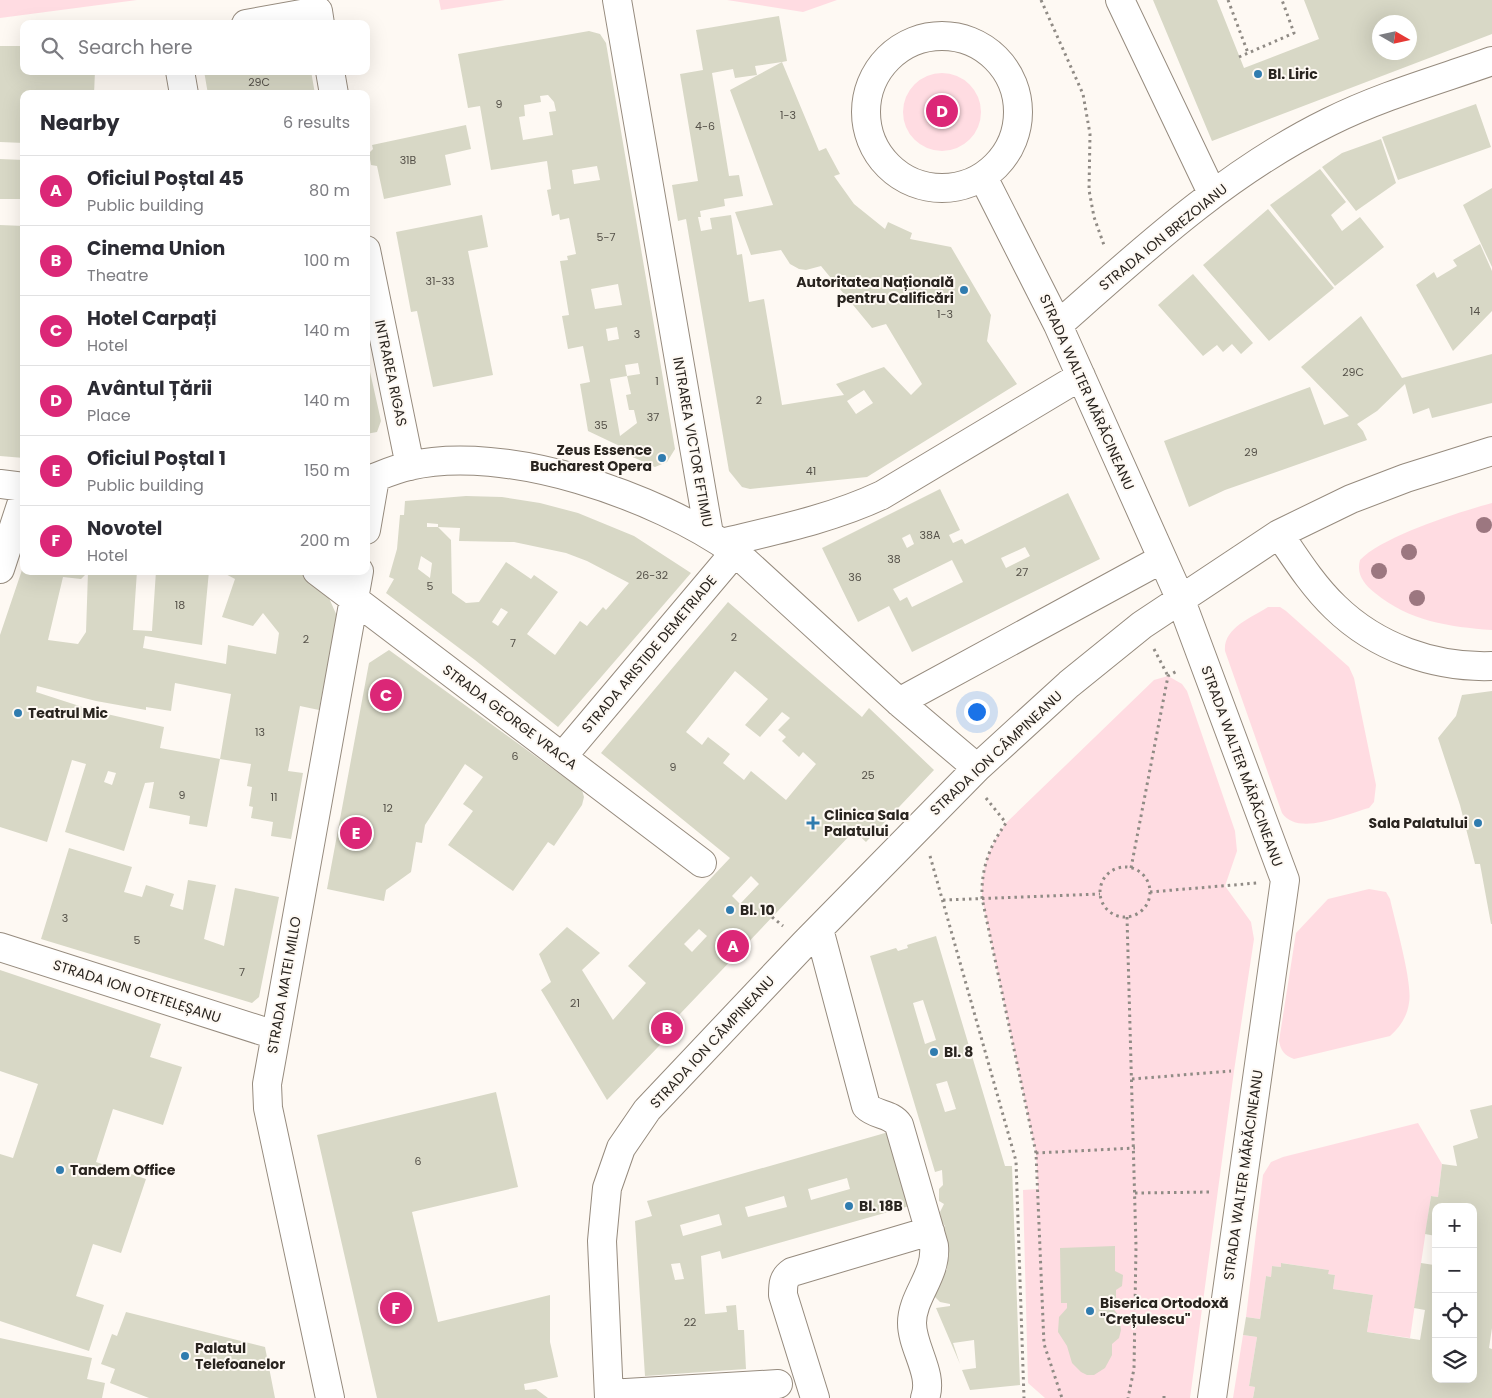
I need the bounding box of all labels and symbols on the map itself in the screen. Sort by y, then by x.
north arrow [1372,15,1417,60]
place label: Bl. Liric [1268,64,1318,84]
marker: Bl. Liric [1252,68,1264,80]
house number: 29C [248,74,270,90]
pin: D [926,92,958,130]
house number: 9 [496,96,503,112]
house number: 1-3 [780,107,796,123]
house number: 4-6 [695,118,715,134]
house number: 31B [400,152,417,168]
street label: STRADA ION BREZOIANU [1095,179,1231,295]
house number: 5-7 [597,229,615,245]
place label: Autoritatea Națională pentru Calificări [796,272,954,308]
house number: 31-33 [425,273,455,289]
marker: Autoritatea Națională pentru Calificări [958,284,970,296]
street label: STRADA WALTER MĂRĂCINEANU [1035,291,1139,493]
house number: 14 [1470,303,1480,319]
house number: 1-3 [937,306,953,322]
street label: INTRAREA RIGAS [370,318,412,428]
house number: 3 [634,326,640,342]
street label: INTRAREA VICTOR EFTIMIU [668,355,718,529]
house number: 29C [1342,364,1364,380]
house number: 1 [655,373,659,389]
house number: 2 [756,392,762,408]
house number: 37 [647,409,659,425]
house number: 35 [594,417,608,433]
place label: Zeus Essence Bucharest Opera [530,440,652,476]
house number: 29 [1244,444,1258,460]
marker: Zeus Essence Bucharest Opera [656,452,668,464]
house number: 41 [806,463,816,479]
house number: 38A [920,527,941,543]
house number: 38 [887,551,901,567]
house number: 27 [1016,564,1028,580]
house number: 26-32 [636,567,668,583]
house number: 36 [848,569,862,585]
street label: STRADA ARISTIDE DEMETRIADE [577,571,721,737]
house number: 5 [427,578,434,594]
house number: 18 [175,597,185,613]
house number: 2 [731,629,737,645]
house number: 2 [303,631,309,647]
house number: 7 [510,635,516,651]
street label: STRADA GEORGE VRACA [439,660,581,774]
street label: STRADA WALTER MĂRĂCINEANU [1196,663,1288,869]
pin: C [370,676,402,714]
street label: STRADA ION CÂMPINEANU [925,686,1067,820]
your location [964,699,990,725]
place label: Teatrul Mic [28,703,109,723]
marker: Teatrul Mic [12,707,24,719]
house number: 13 [255,724,265,740]
house number: 6 [512,748,519,764]
house number: 9 [670,759,677,775]
house number: 25 [861,767,875,783]
house number: 9 [179,787,186,803]
house number: 11 [270,789,278,805]
house number: 12 [383,800,393,816]
place label: Clinica Sala Palatului [824,805,909,841]
place label: Sala Palatului [1369,813,1468,833]
pin: E [340,814,372,852]
marker: Clinica Sala Palatului [806,816,820,830]
marker: Sala Palatului [1472,817,1484,829]
place label: Bl. 10 [740,900,775,920]
marker: Bl. 10 [724,904,736,916]
house number: 3 [62,910,68,926]
street label: STRADA MATEI MILLO [262,915,306,1055]
pin: A [717,927,749,965]
house number: 5 [134,932,141,948]
street label: STRADA ION OTETELEȘANU [50,954,224,1028]
house number: 7 [239,964,245,980]
street label: STRADA ION CÂMPINEANU [645,971,779,1113]
house number: 21 [570,995,580,1011]
pin: B [651,1009,683,1047]
place label: Bl. 8 [944,1042,973,1062]
marker: Bl. 8 [928,1046,940,1058]
street label: STRADA WALTER MĂRĂCINEANU [1218,1068,1268,1282]
house number: 6 [415,1153,422,1169]
place label: Tandem Office [70,1160,176,1180]
marker: Tandem Office [54,1164,66,1176]
place label: Bl. 18B [859,1196,903,1216]
marker: Bl. 18B [843,1200,855,1212]
pin: F [380,1289,412,1327]
place label: Biserica Ortodoxă "Crețulescu" [1100,1293,1229,1329]
marker: Biserica Ortodoxă "Crețulescu" [1084,1305,1096,1317]
house number: 22 [684,1314,696,1330]
place label: Palatul Telefoanelor [195,1338,285,1374]
marker: Palatul Telefoanelor [179,1350,191,1362]

